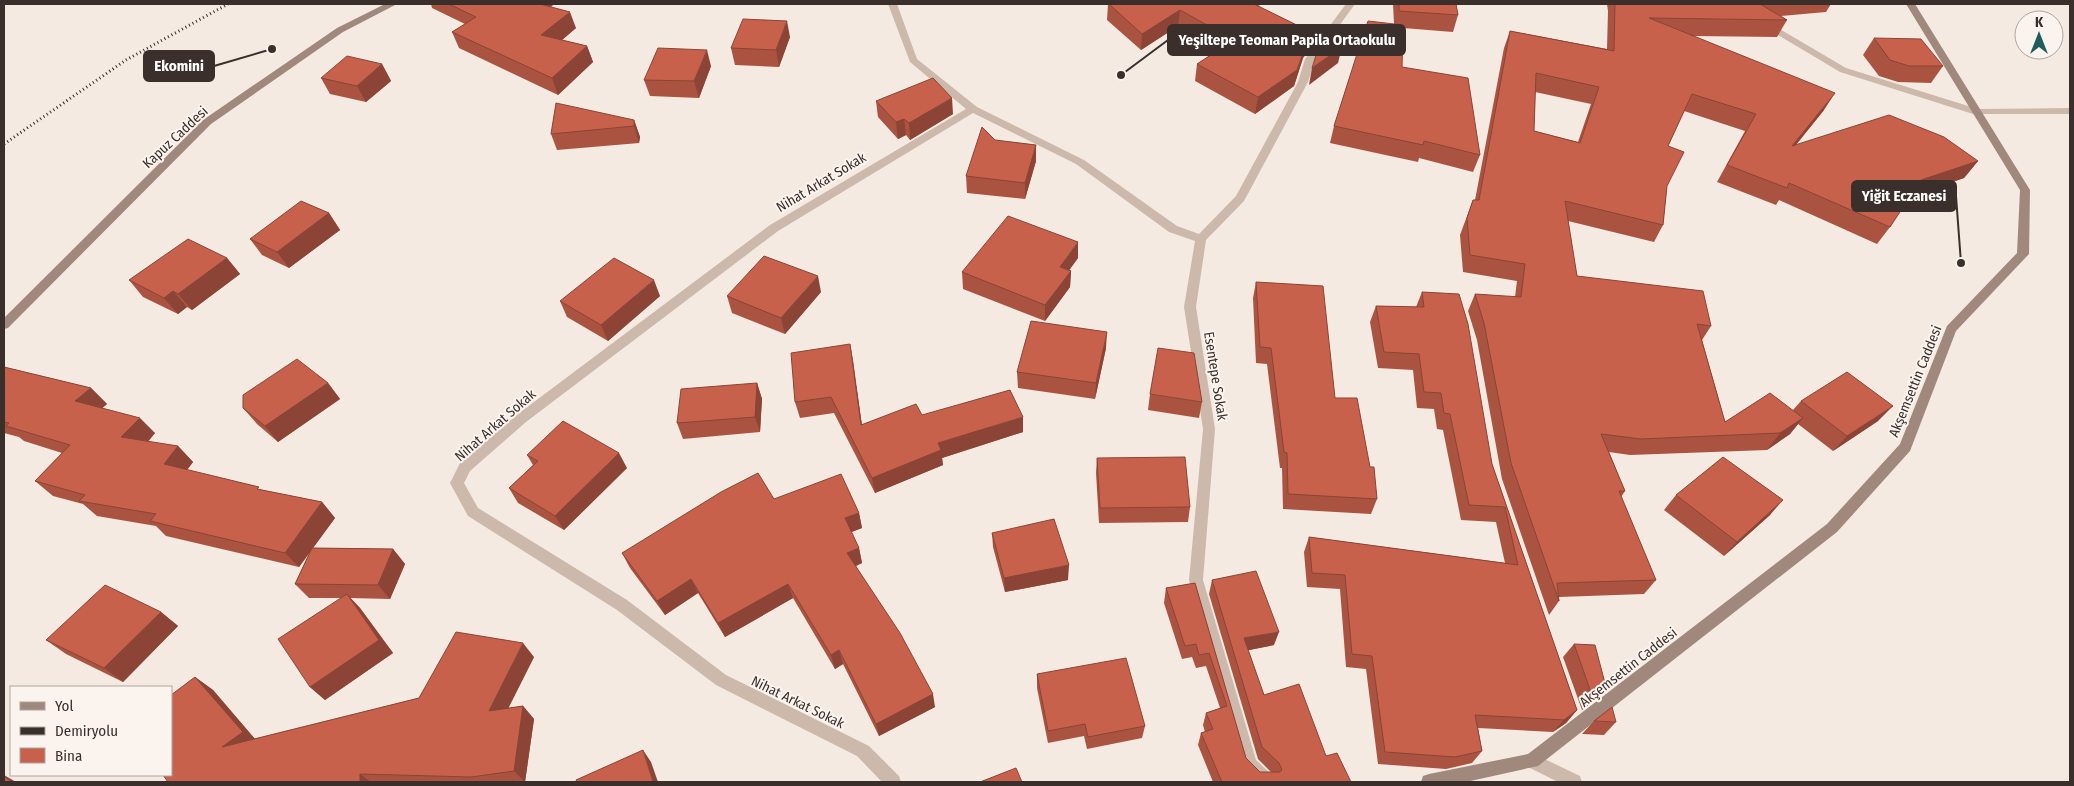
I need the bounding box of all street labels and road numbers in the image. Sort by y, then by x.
street label: Kapuz Caddesi [139,103,212,172]
street label: Nihat Arkat Sokak [773,149,870,216]
street label: Akşemsettin Caddesi [1885,323,1946,440]
street label: Esentepe Sokak [1200,330,1231,422]
street label: Nihat Arkat Sokak [451,385,540,465]
street label: Akşemsettin Caddesi [1576,624,1680,711]
street label: Nihat Arkat Sokak [748,673,848,733]

